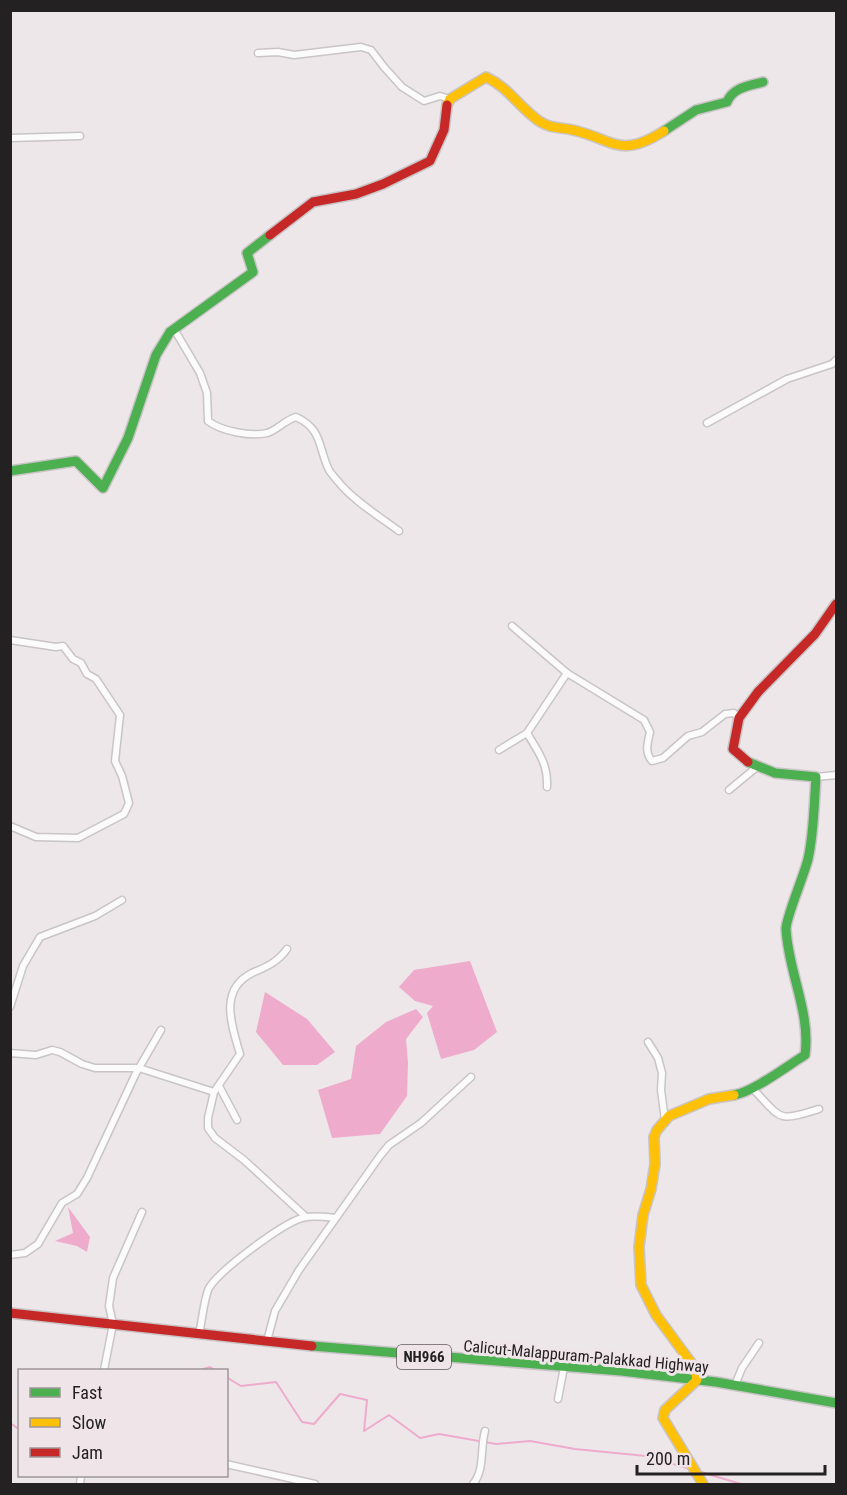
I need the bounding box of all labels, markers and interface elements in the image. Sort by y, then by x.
street label: Calicut-Malappuram-Palakkad Highway [463,1336,710,1377]
road number: NH966 [397,1345,451,1369]
legend [18,1369,228,1477]
text: Fast [72,1382,103,1403]
text: Slow [72,1412,107,1433]
scale bar [637,1438,824,1476]
text: Jam [72,1442,103,1463]
text: 200 m [646,1448,690,1469]

